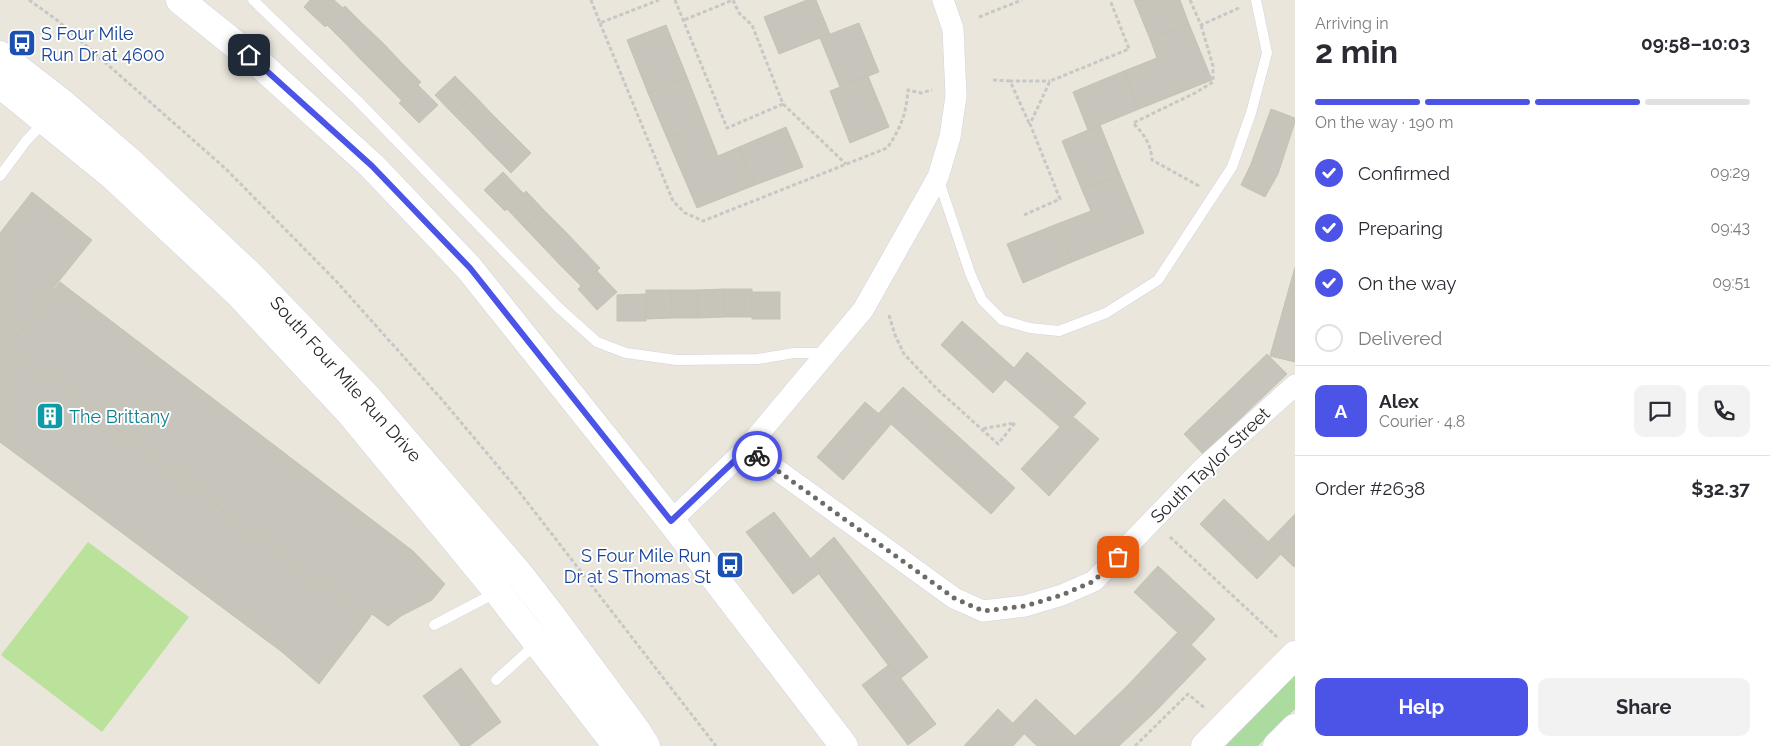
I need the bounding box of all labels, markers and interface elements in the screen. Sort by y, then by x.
text: Arriving in [1315,14,1389,33]
place label: S Four Mile Run Dr at 4600 [41,23,165,65]
bus stop icon: S Four Mile Run Dr at 4600 [7,28,37,58]
text: 09:58–10:03 [1641,32,1750,54]
text: 2 min [1315,33,1398,70]
pin [228,34,270,76]
icon: home [235,41,263,69]
text: On the way · 190 m [1315,113,1454,132]
icon: check [1315,159,1343,187]
text: Confirmed [1358,162,1450,184]
text: 09:29 [1710,163,1750,182]
icon: check [1315,214,1343,242]
text: Preparing [1358,217,1443,239]
text: 09:43 [1711,218,1750,237]
icon: check [1315,269,1343,297]
text: On the way [1358,272,1457,294]
text: 09:51 [1712,273,1750,292]
street label: South Four Mile Run Drive [266,292,426,466]
text: Delivered [1358,327,1442,349]
button: chat [1634,385,1686,437]
button: phone [1698,385,1750,437]
text: Alex [1379,390,1419,412]
text: A [1335,400,1347,422]
building icon: The Brittany [35,401,65,431]
street label: South Taylor Street [1146,403,1274,527]
place label: The Brittany [69,406,170,427]
text: Courier · 4.8 [1379,412,1465,431]
courier [732,431,782,481]
icon: bike [743,442,771,470]
text: Order #2638 [1315,477,1425,499]
text: $32.37 [1691,477,1750,499]
pin [1097,536,1139,578]
icon: bag [1104,543,1132,571]
place label: S Four Mile Run Dr at S Thomas St [564,545,711,587]
bus stop icon: S Four Mile Run Dr at S Thomas St [715,550,745,580]
button: Help [1315,678,1528,736]
button: Share [1538,678,1750,736]

